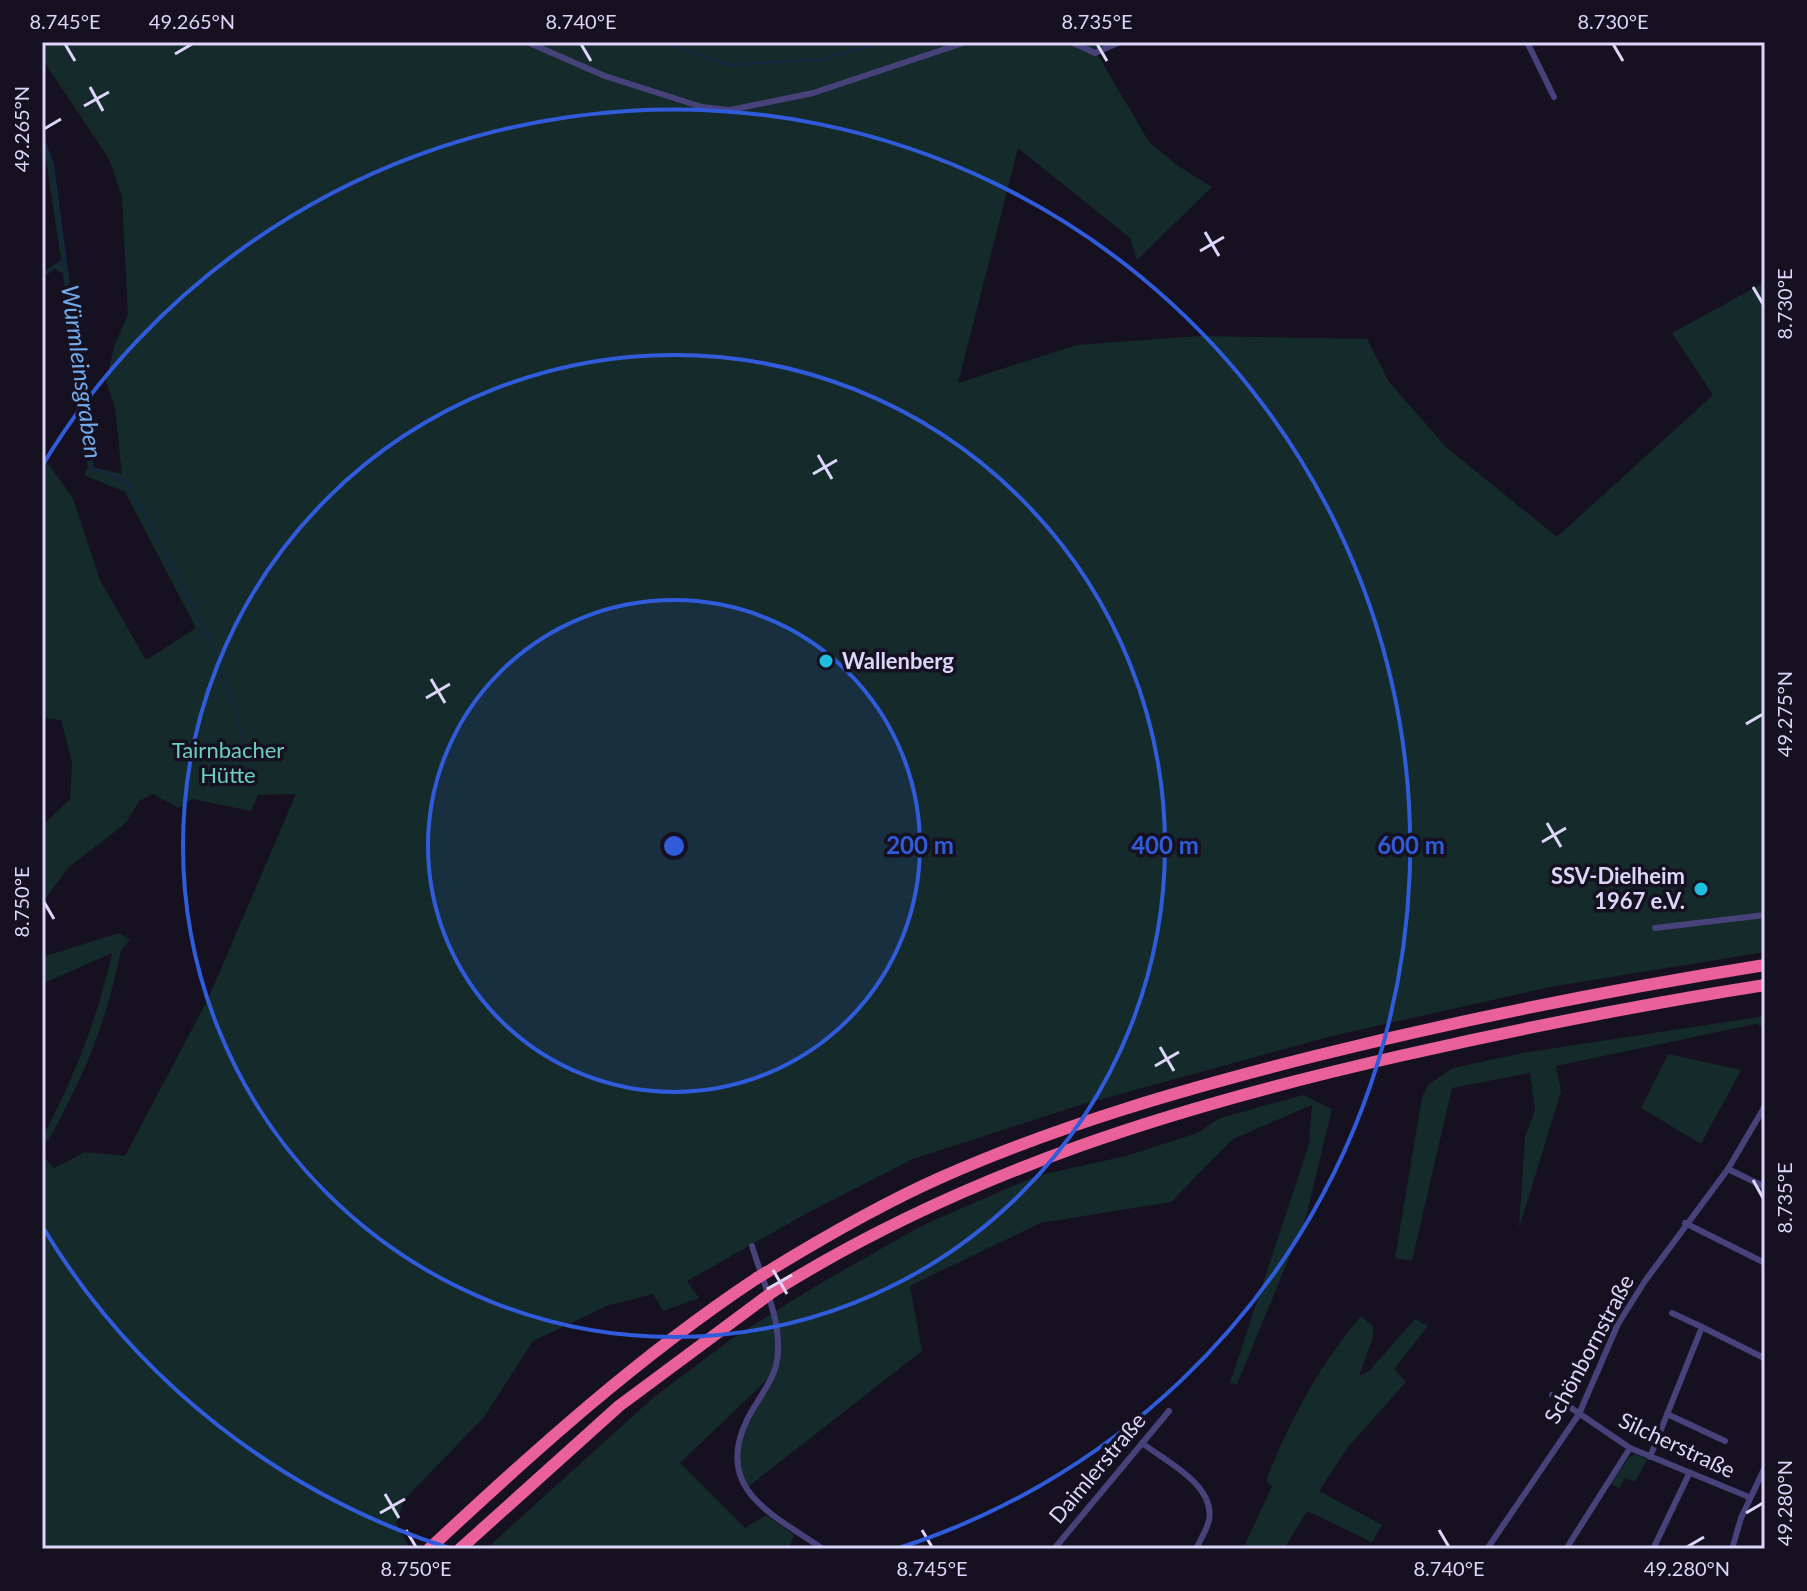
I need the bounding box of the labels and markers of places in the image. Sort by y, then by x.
place label: Wallenberg [842,647,954,674]
marker: Wallenberg [817,652,835,670]
centre of rings [660,832,688,860]
place label: SSV-Dielheim 1967 e.V. [1551,862,1685,914]
marker: SSV-Dielheim 1967 e.V. [1692,880,1710,898]

